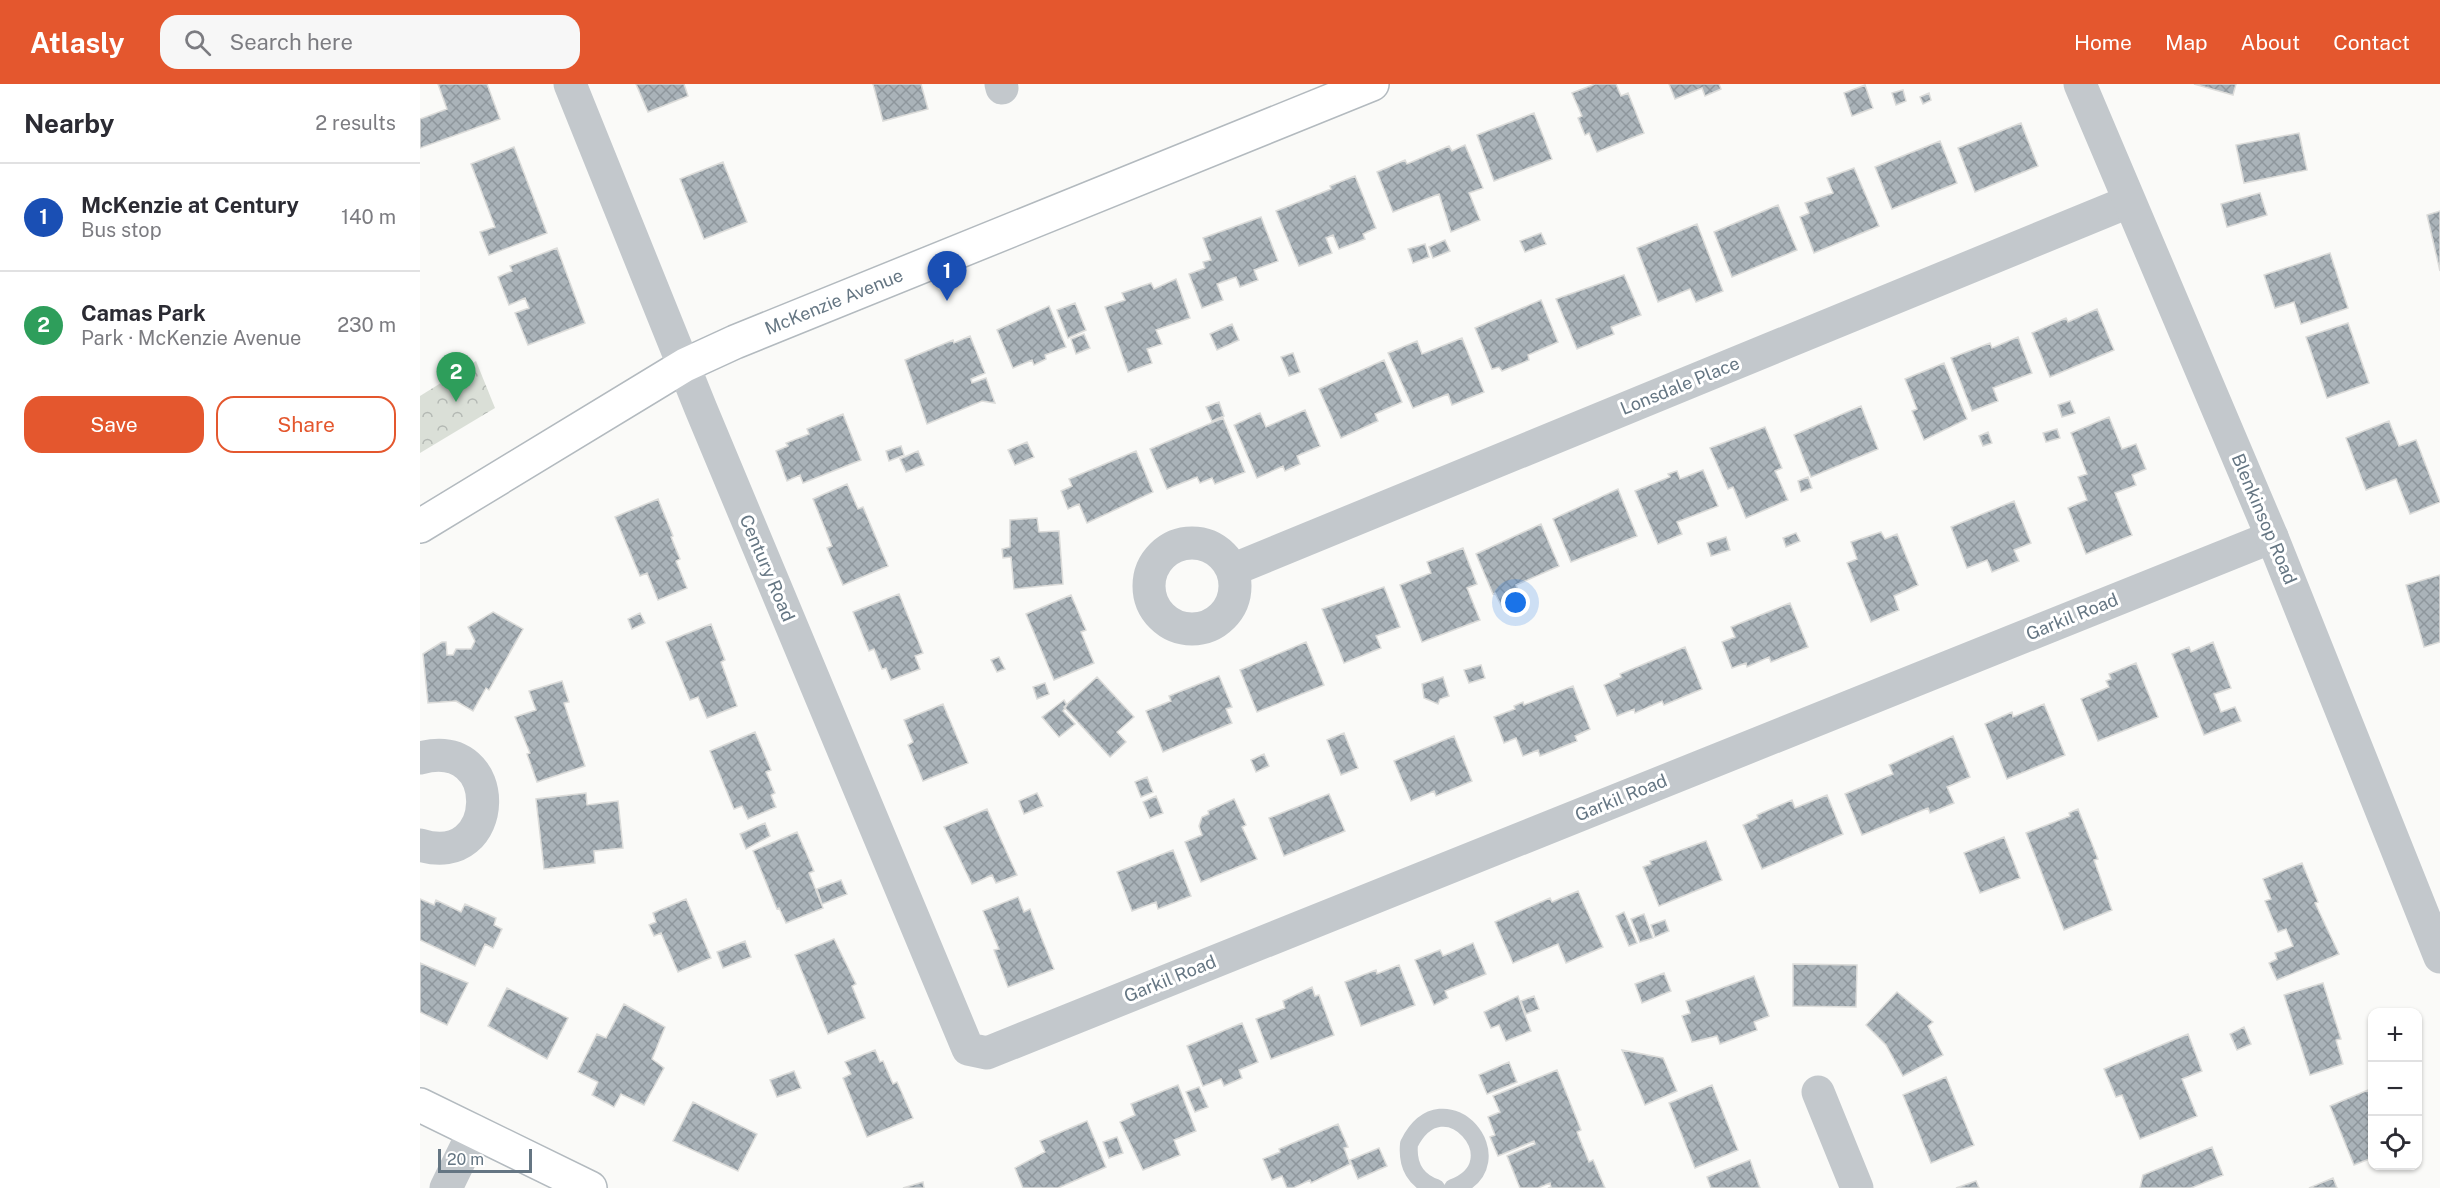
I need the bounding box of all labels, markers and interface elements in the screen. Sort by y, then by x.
search box [160,15,580,69]
text: Atlasly [30,26,124,59]
icon: search [181,26,214,59]
text: Search here [229,29,353,55]
text: Home [2074,30,2132,55]
text: Map [2165,30,2208,55]
text: About [2241,30,2300,55]
text: Contact [2333,30,2410,55]
text: Nearby [24,108,114,139]
text: 2 results [315,111,396,135]
text: McKenzie at Century [81,192,299,218]
text: 1 [39,205,48,229]
text: 140 m [341,205,396,229]
text: Bus stop [81,218,162,242]
pin: 1 [928,252,966,301]
street label: McKenzie Avenue [762,264,906,339]
text: Camas Park [81,300,206,326]
text: 2 [37,313,50,337]
text: 230 m [337,313,396,337]
text: Park · McKenzie Avenue [81,326,301,350]
pin: 2 [436,352,476,402]
street label: Lonsdale Place [1617,352,1742,419]
button: Save [24,396,204,453]
button: Share [216,396,396,453]
street label: Blenkinsop Road [2228,450,2301,587]
street label: Century Road [736,511,799,624]
your location [1501,588,1530,617]
street label: Garkil Road [2023,589,2121,645]
street label: Garkil Road [1572,770,1670,826]
street label: Garkil Road [1121,951,1219,1007]
map controls [2368,1008,2422,1170]
button: + [2368,1008,2422,1062]
button: − [2368,1062,2422,1116]
button: locate [2368,1116,2422,1170]
scale bar [438,1146,532,1174]
text: 20 m [447,1150,484,1169]

